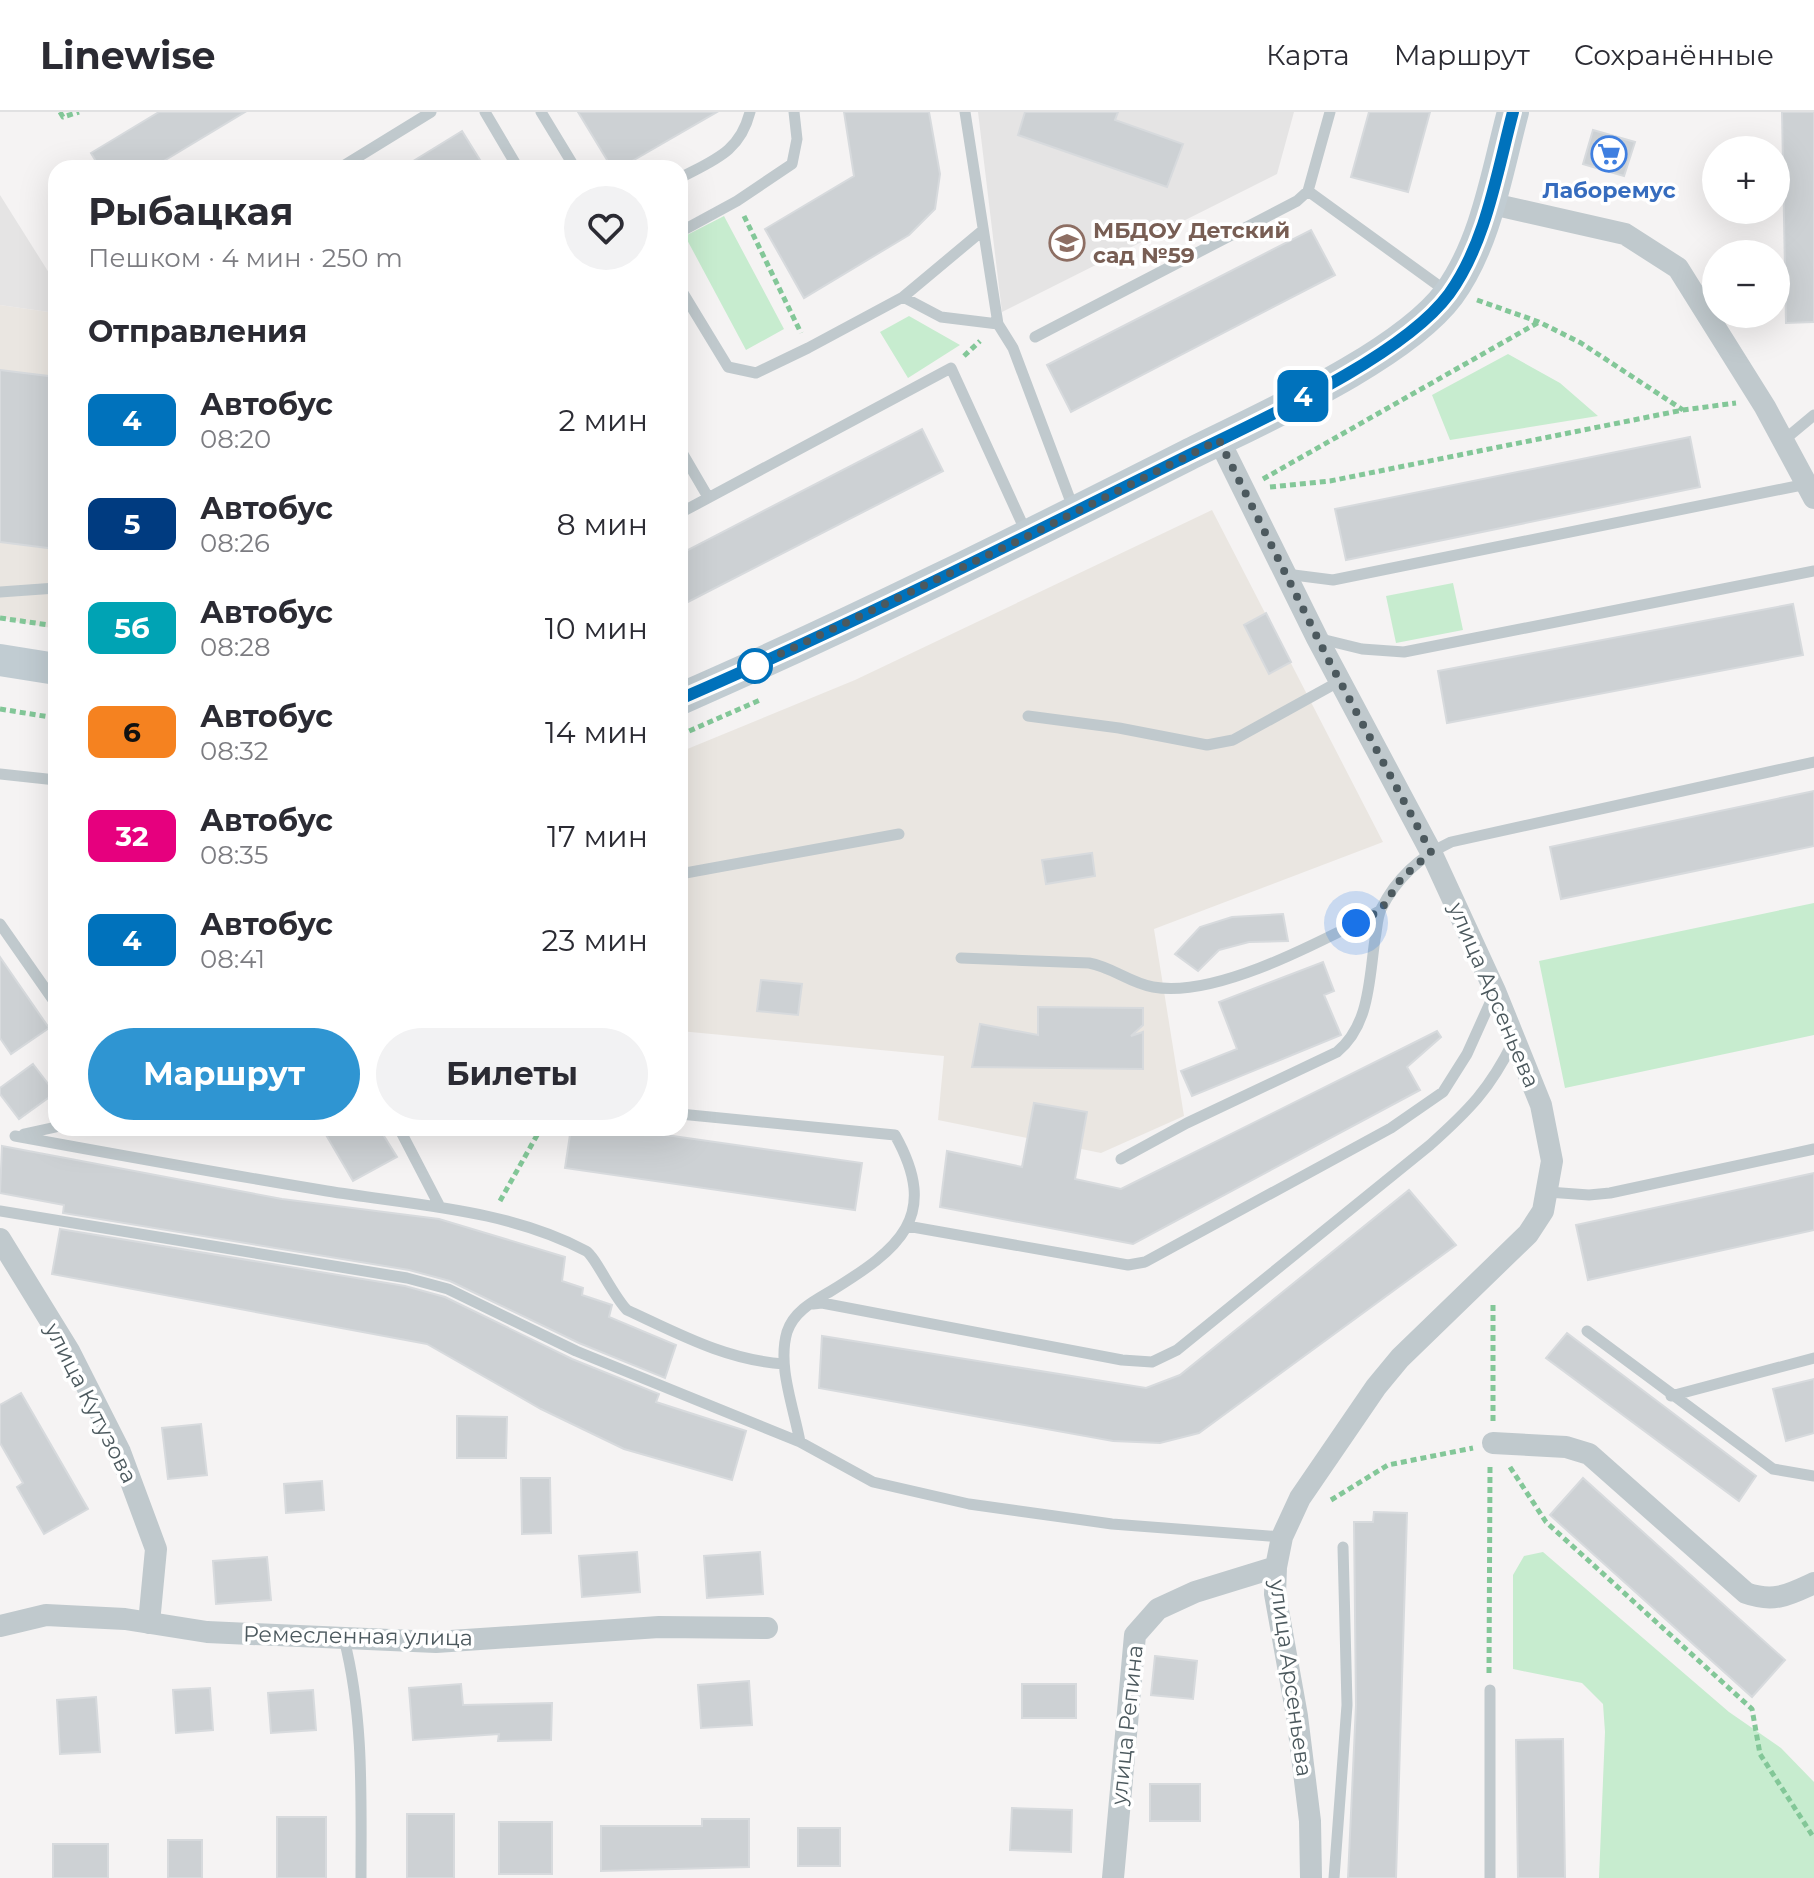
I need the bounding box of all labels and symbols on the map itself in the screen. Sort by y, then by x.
supermarket icon: Лаборемус [1590,135,1628,173]
place label: Лаборемус [1542,177,1676,204]
place label: МБДОУ Детский сад №59 [1093,217,1290,269]
school or university icon: МБДОУ Детский сад №59 [1048,224,1086,262]
line badge: 4 [1277,370,1329,422]
unlabelled marker [738,649,772,683]
street label: улица Арсеньева [1442,897,1545,1092]
your location [1336,903,1376,943]
street label: улица Кутузова [39,1317,143,1488]
street label: улица Арсеньева [1264,1577,1318,1778]
street label: Ремесленная улица [243,1620,473,1652]
street label: улица Репина [1105,1644,1149,1807]

